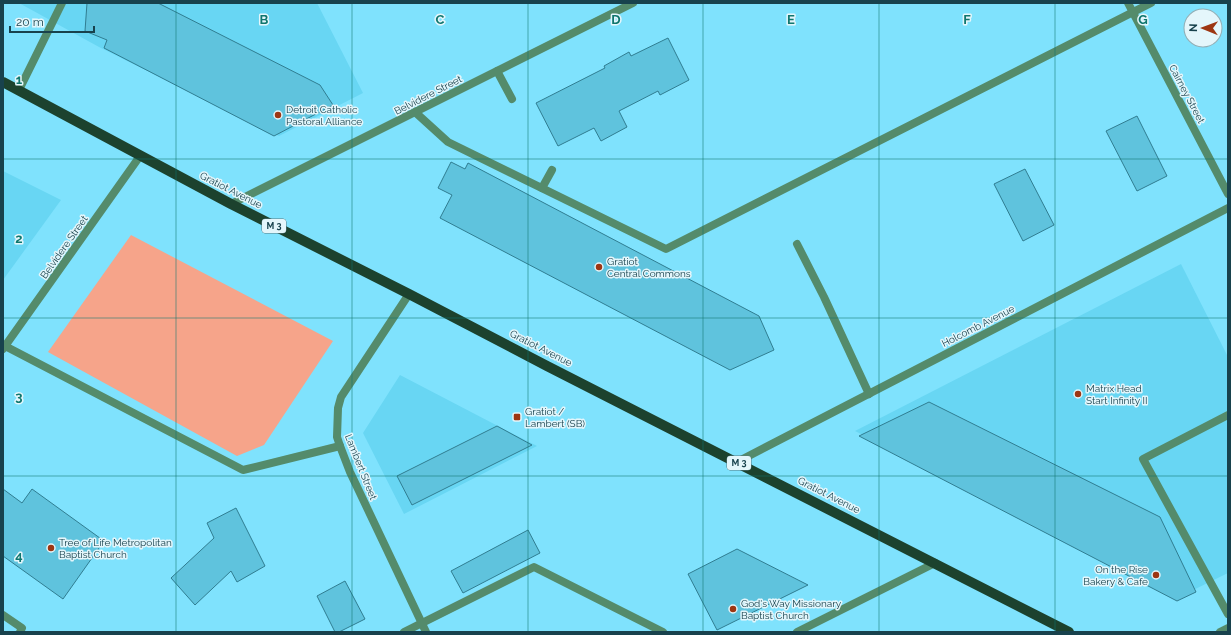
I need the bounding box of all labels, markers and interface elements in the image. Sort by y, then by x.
scale bar [10,8,94,34]
north arrow [1183,8,1223,48]
text: B [260,12,269,27]
text: C [436,12,445,27]
text: D [611,12,621,27]
text: E [787,12,795,27]
text: F [963,12,971,27]
text: G [1138,12,1148,27]
text: 20 m [16,15,44,29]
text: N [1187,24,1200,32]
street label: Cairney Street [1167,63,1207,126]
text: 1 [16,72,23,87]
street label: Belvidere Street [392,73,464,117]
place label: Detroit Catholic Pastoral Alliance [286,104,362,127]
marker: Detroit Catholic Pastoral Alliance [273,110,283,120]
street label: Gratiot Avenue [198,170,264,210]
street label: Belvidere Street [38,213,90,281]
road number: M 3 [262,219,286,233]
text: 2 [15,231,23,246]
place label: Gratiot Central Commons [607,256,691,279]
marker: Gratiot Central Commons [594,262,604,272]
street label: Holcomb Avenue [940,303,1016,349]
street label: Gratiot Avenue [508,328,574,368]
place label: Matrix Head Start Infinity II [1086,383,1148,406]
text: 3 [15,389,23,404]
marker: Matrix Head Start Infinity II [1073,389,1083,399]
place label: Gratiot / Lambert (SB) [525,406,585,429]
marker: Gratiot / Lambert (SB) [512,412,522,422]
street label: Lambert Street [343,433,379,502]
road number: M 3 [727,456,751,470]
street label: Gratiot Avenue [796,475,862,515]
place label: Tree of Life Metropolitan Baptist Church [59,537,172,560]
marker: Tree of Life Metropolitan Baptist Church [46,543,56,553]
text: 4 [15,548,23,563]
place label: On the Rise Bakery & Cafe [1083,564,1148,587]
marker: On the Rise Bakery & Cafe [1151,570,1161,580]
place label: God's Way Missionary Baptist Church [741,598,842,621]
marker: God's Way Missionary Baptist Church [728,604,738,614]

